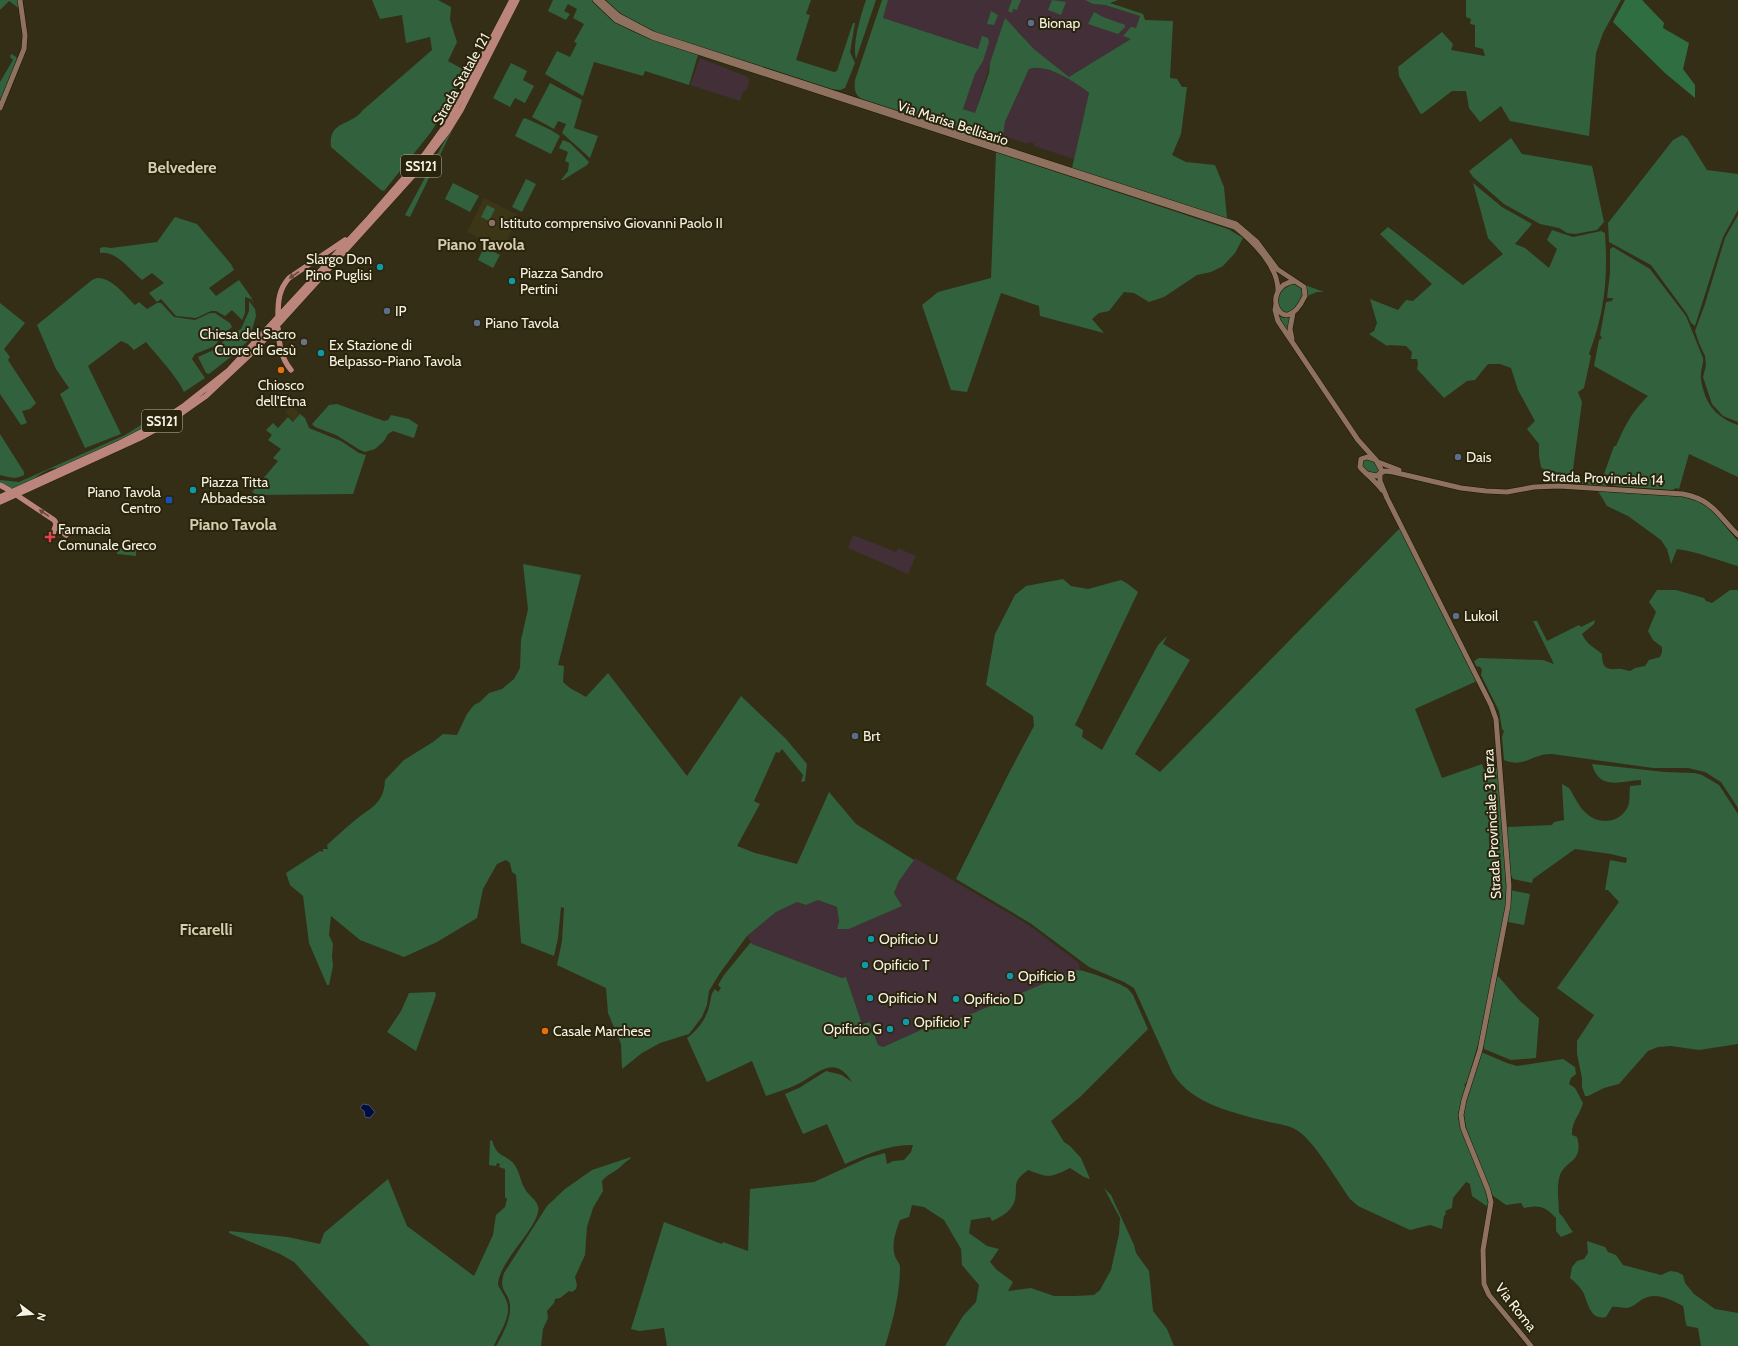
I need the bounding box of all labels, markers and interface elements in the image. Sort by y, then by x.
place label: Bionap [1039,14,1080,32]
marker: Bionap [1026,18,1036,28]
street label: Strada Statale 121 [428,30,494,128]
street label: Via Marisa Bellisario [895,97,1011,150]
road number: SS121 [401,155,441,177]
district label: Belvedere [147,158,217,177]
place label: Istituto comprensivo Giovanni Paolo II [500,214,723,232]
marker: Istituto comprensivo Giovanni Paolo II [487,218,497,228]
district label: Piano Tavola [437,235,525,254]
place label: Slargo Don Pino Puglisi [305,250,372,284]
marker: Slargo Don Pino Puglisi [375,262,385,272]
place label: Piazza Sandro Pertini [520,264,603,298]
one-way arrow [289,271,299,279]
marker: Piazza Sandro Pertini [507,276,517,286]
place label: IP [395,302,407,320]
marker: IP [382,306,392,316]
place label: Piano Tavola [485,314,559,332]
marker: Piano Tavola [472,318,482,328]
place label: Chiesa del Sacro Cuore di Gesù [199,325,296,359]
place label: Ex Stazione di Belpasso-Piano Tavola [329,336,462,370]
marker: Chiesa del Sacro Cuore di Gesù [299,337,309,347]
marker: Ex Stazione di Belpasso-Piano Tavola [316,348,326,358]
marker: Chiosco dell'Etna [276,365,286,375]
place label: Chiosco dell'Etna [256,376,307,410]
road number: SS121 [142,410,182,432]
place label: Dais [1466,448,1492,466]
marker: Dais [1453,452,1463,462]
street label: Strada Provinciale 14 [1542,467,1664,489]
place label: Piazza Titta Abbadessa [201,473,268,507]
place label: Piano Tavola Centro [87,483,161,517]
marker: Piazza Titta Abbadessa [188,485,198,495]
marker: Piano Tavola Centro [164,495,174,505]
one-way arrow [39,509,49,517]
district label: Piano Tavola [189,515,277,534]
place label: Farmacia Comunale Greco [58,520,157,554]
marker: Farmacia Comunale Greco [45,532,55,542]
place label: Lukoil [1464,607,1499,625]
marker: Lukoil [1451,611,1461,621]
place label: Brt [863,727,881,745]
marker: Brt [850,731,860,741]
street label: Strada Provinciale 3 Terza [1479,748,1505,900]
district label: Ficarelli [179,920,233,939]
place label: Opificio U [879,930,938,948]
marker: Opificio U [866,934,876,944]
place label: Opificio T [873,956,930,974]
marker: Opificio T [860,960,870,970]
place label: Opificio B [1018,967,1076,985]
marker: Opificio B [1005,971,1015,981]
place label: Opificio N [878,989,937,1007]
place label: Opificio D [964,990,1023,1008]
marker: Opificio N [865,993,875,1003]
marker: Opificio D [951,994,961,1004]
place label: Opificio F [914,1013,971,1031]
marker: Opificio F [901,1017,911,1027]
place label: Opificio G [823,1020,882,1038]
place label: Casale Marchese [553,1022,651,1040]
marker: Opificio G [885,1024,895,1034]
marker: Casale Marchese [540,1026,550,1036]
street label: Via Roma [1491,1279,1541,1335]
north arrow [12,1294,52,1334]
text: N [34,1311,49,1322]

